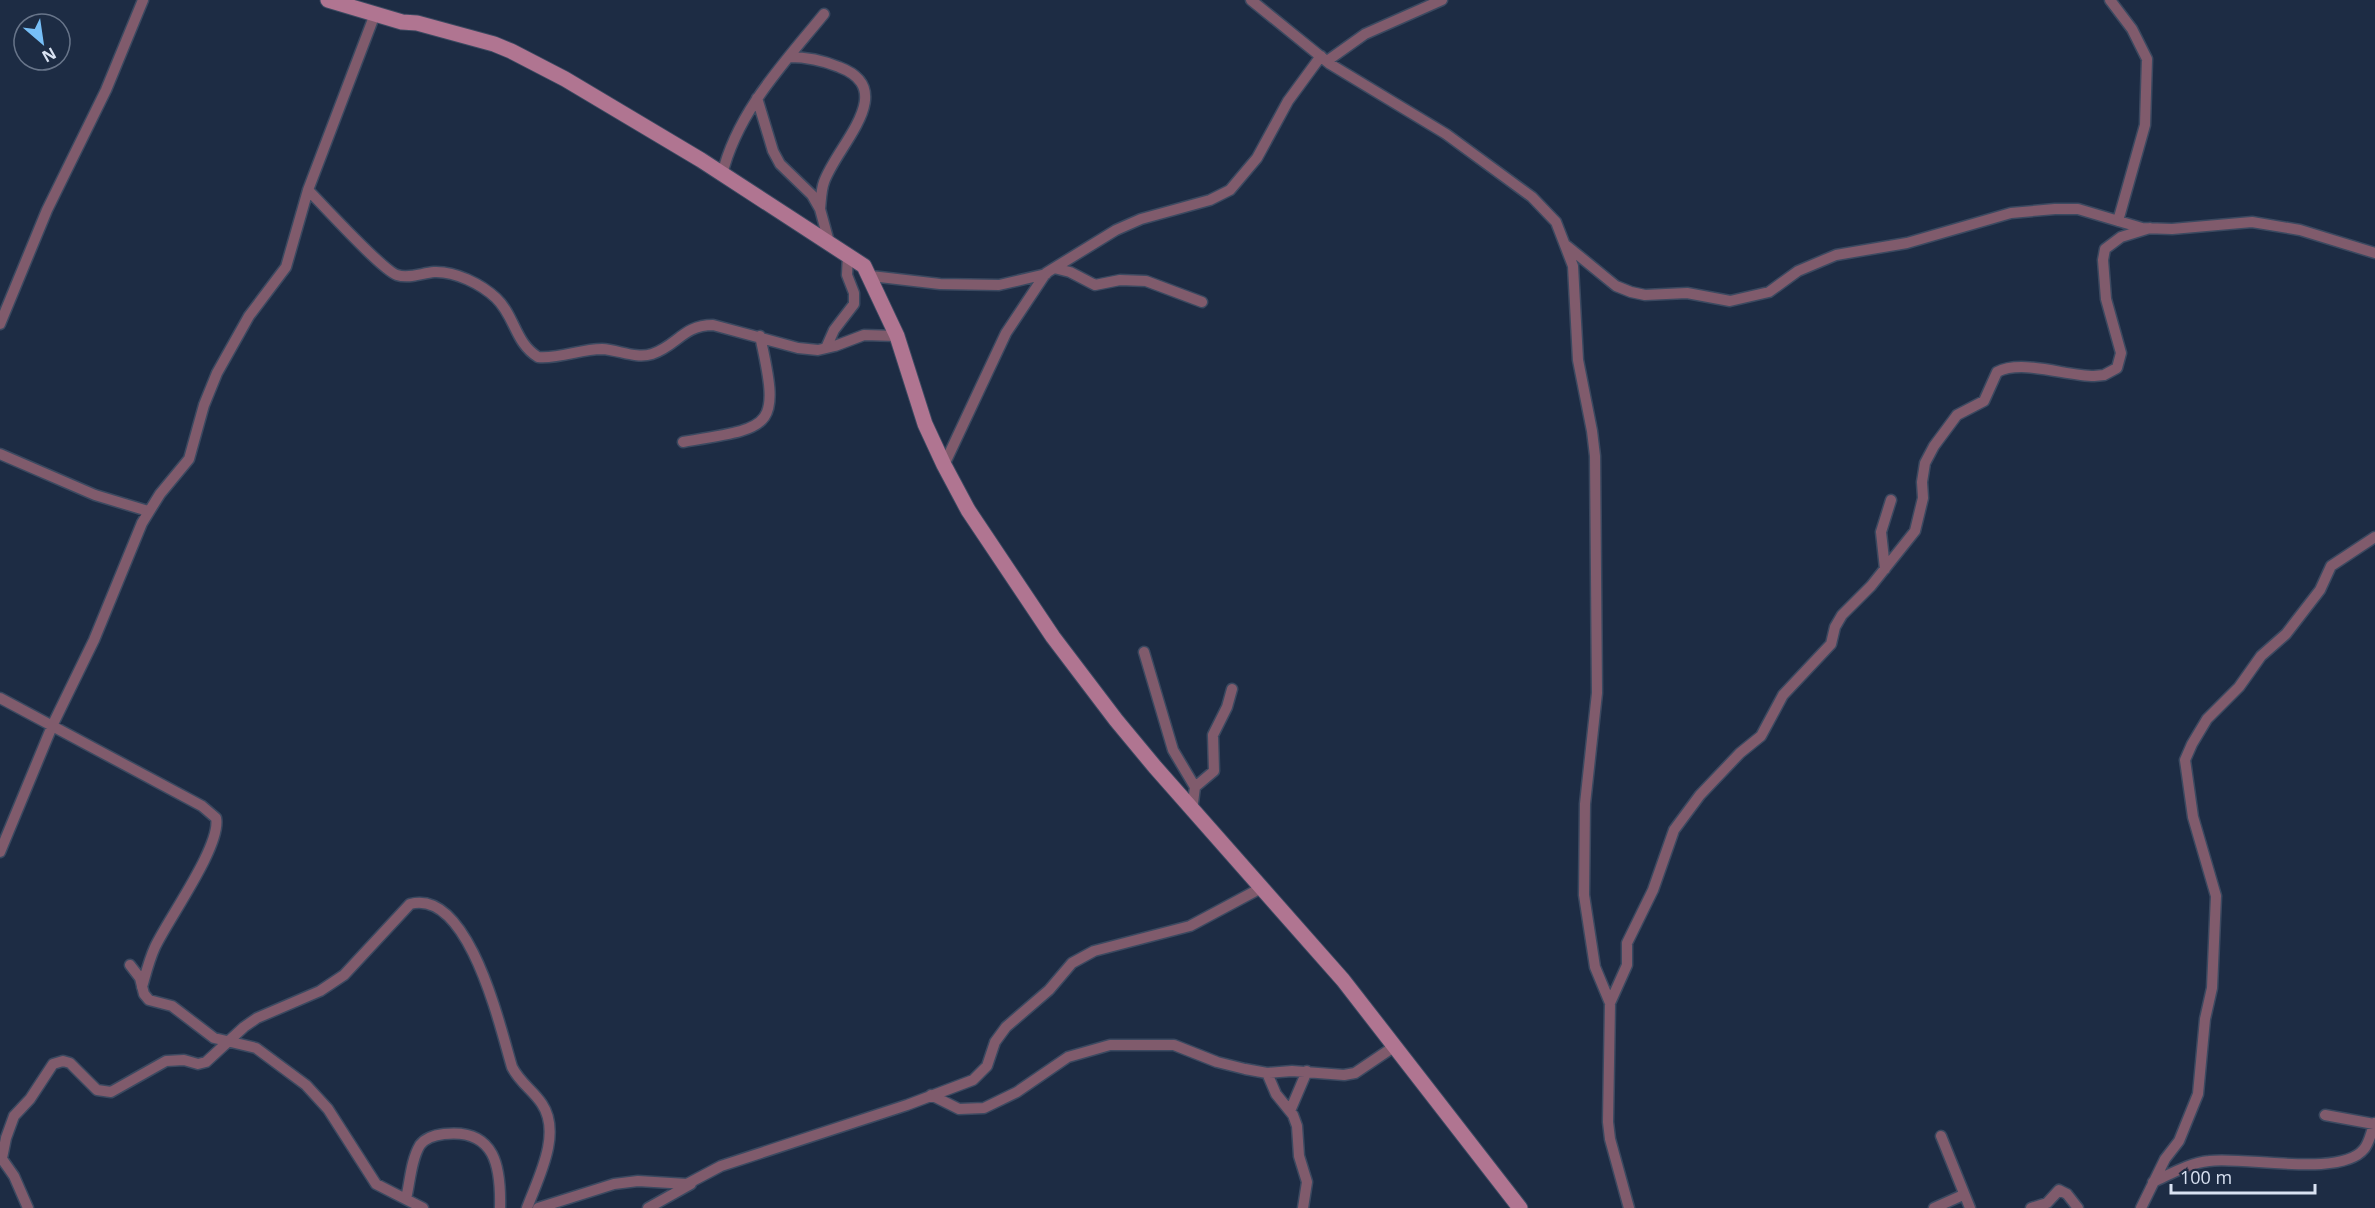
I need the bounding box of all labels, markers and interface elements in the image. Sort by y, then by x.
north arrow [12,12,72,72]
text: N [38,42,60,68]
scale bar [2171,1157,2315,1195]
text: 100 m [2180,1165,2232,1189]

